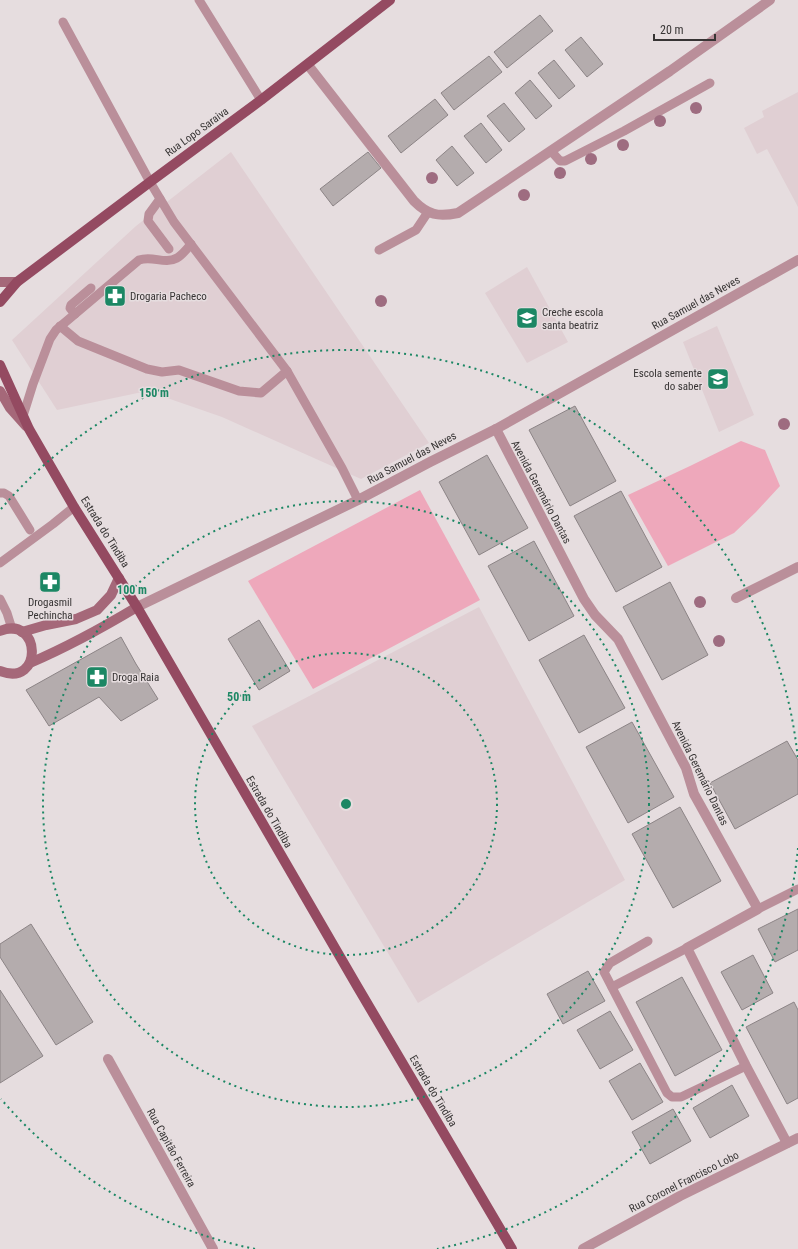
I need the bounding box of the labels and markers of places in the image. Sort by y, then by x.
pharmacy icon: Drogaria Pacheco [102,283,128,309]
place label: Drogaria Pacheco [130,290,207,303]
school or university icon: Creche escola santa beatriz [514,305,540,331]
place label: Creche escola santa beatriz [542,306,603,332]
school or university icon: Escola semente do saber [705,366,731,392]
place label: Escola semente do saber [633,367,703,393]
pharmacy icon: Drogasmil Pechincha [37,569,63,595]
place label: Drogasmil Pechincha [27,596,73,622]
pharmacy icon: Droga Raia [84,664,110,690]
place label: Droga Raia [112,671,159,684]
centre of rings [339,797,353,811]

